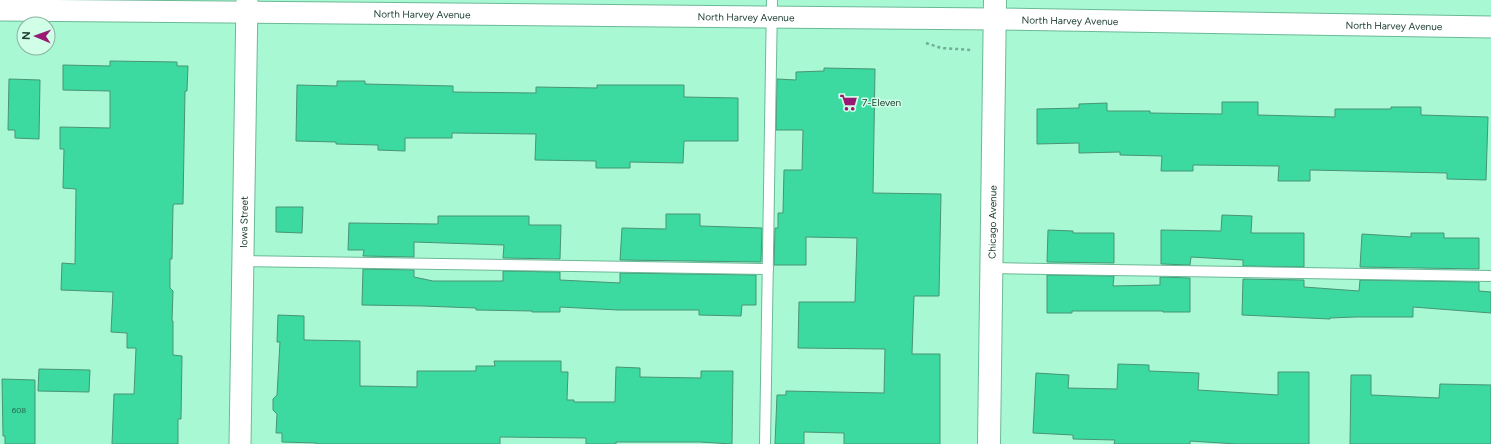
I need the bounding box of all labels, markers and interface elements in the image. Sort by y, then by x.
street label: North Harvey Avenue [373,7,471,21]
street label: North Harvey Avenue [697,10,795,24]
street label: North Harvey Avenue [1021,13,1119,27]
north arrow [16,16,56,56]
street label: North Harvey Avenue [1345,18,1443,33]
text: N [20,31,33,40]
supermarket icon: 7-Eleven [839,92,859,112]
place label: 7-Eleven [862,96,902,109]
street label: Chicago Avenue [985,185,999,259]
street label: Iowa Street [237,196,250,248]
house number: 608 [12,405,26,415]

